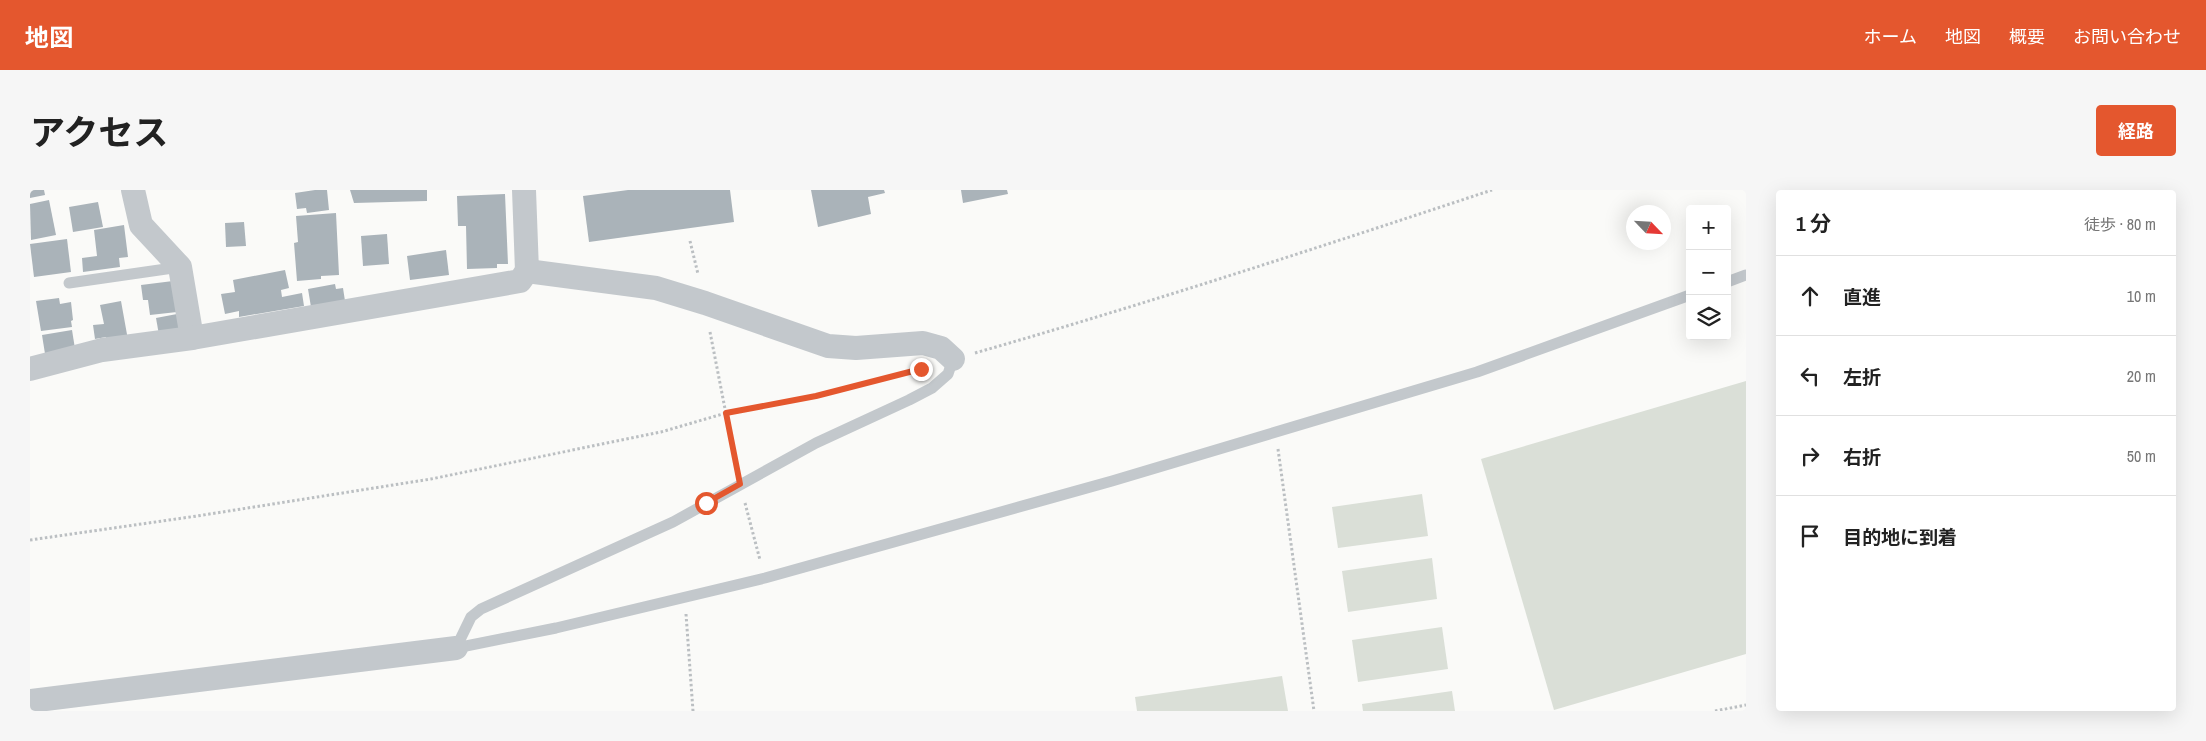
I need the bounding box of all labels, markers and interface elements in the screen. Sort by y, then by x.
text: 地図 [25,21,73,53]
text: ホーム [1864,24,1917,49]
text: 地図 [1945,24,1981,49]
text: 概要 [2009,24,2045,49]
text: お問い合わせ [2073,24,2181,49]
button: 経路 [2096,105,2176,156]
text: アクセス [30,109,168,156]
north arrow [1626,205,1671,250]
map controls [1686,205,1731,340]
button: + [1686,205,1731,250]
text: 1 分 [1796,209,1831,238]
text: 徒歩 · 80 m [2084,213,2156,235]
button: − [1686,250,1731,295]
icon: ahead [1796,282,1824,310]
text: 直進 [1843,284,1881,310]
text: 10 m [2127,285,2156,307]
button: layers [1686,295,1731,340]
route end [910,358,933,381]
icon: left [1796,362,1824,390]
text: 左折 [1843,364,1881,390]
text: 20 m [2127,365,2156,387]
icon: right [1796,442,1824,470]
text: 右折 [1843,444,1881,470]
text: 50 m [2127,445,2156,467]
route start [695,492,718,515]
icon: arrive [1796,522,1824,550]
text: 目的地に到着 [1843,524,1957,550]

